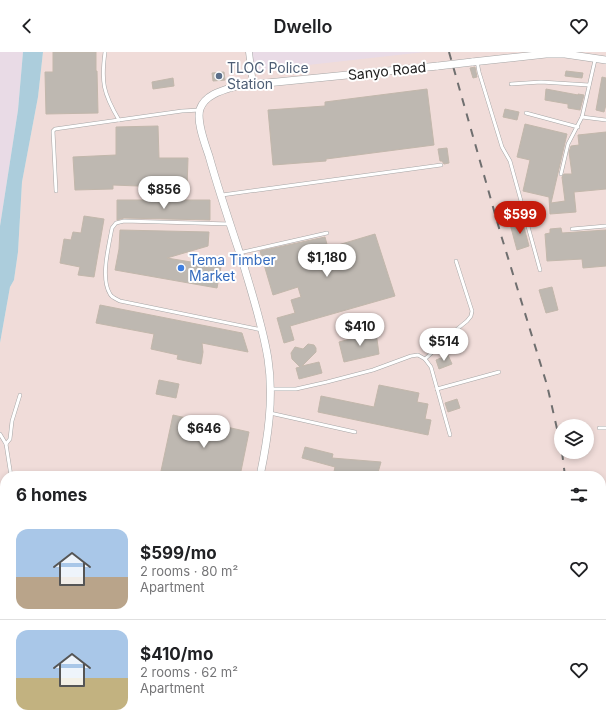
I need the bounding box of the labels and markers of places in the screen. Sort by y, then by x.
place label: TLOC Police Station [227,59,309,92]
marker: TLOC Police Station [214,71,224,81]
pin: $856 [140,176,188,210]
pin: $599 [496,201,544,235]
pin: $1,180 [294,244,360,278]
place label: Tema Timber Market [189,251,276,284]
marker: Tema Timber Market [176,263,186,273]
pin: $410 [336,313,384,347]
pin: $514 [420,328,468,362]
pin: $646 [180,415,228,449]

